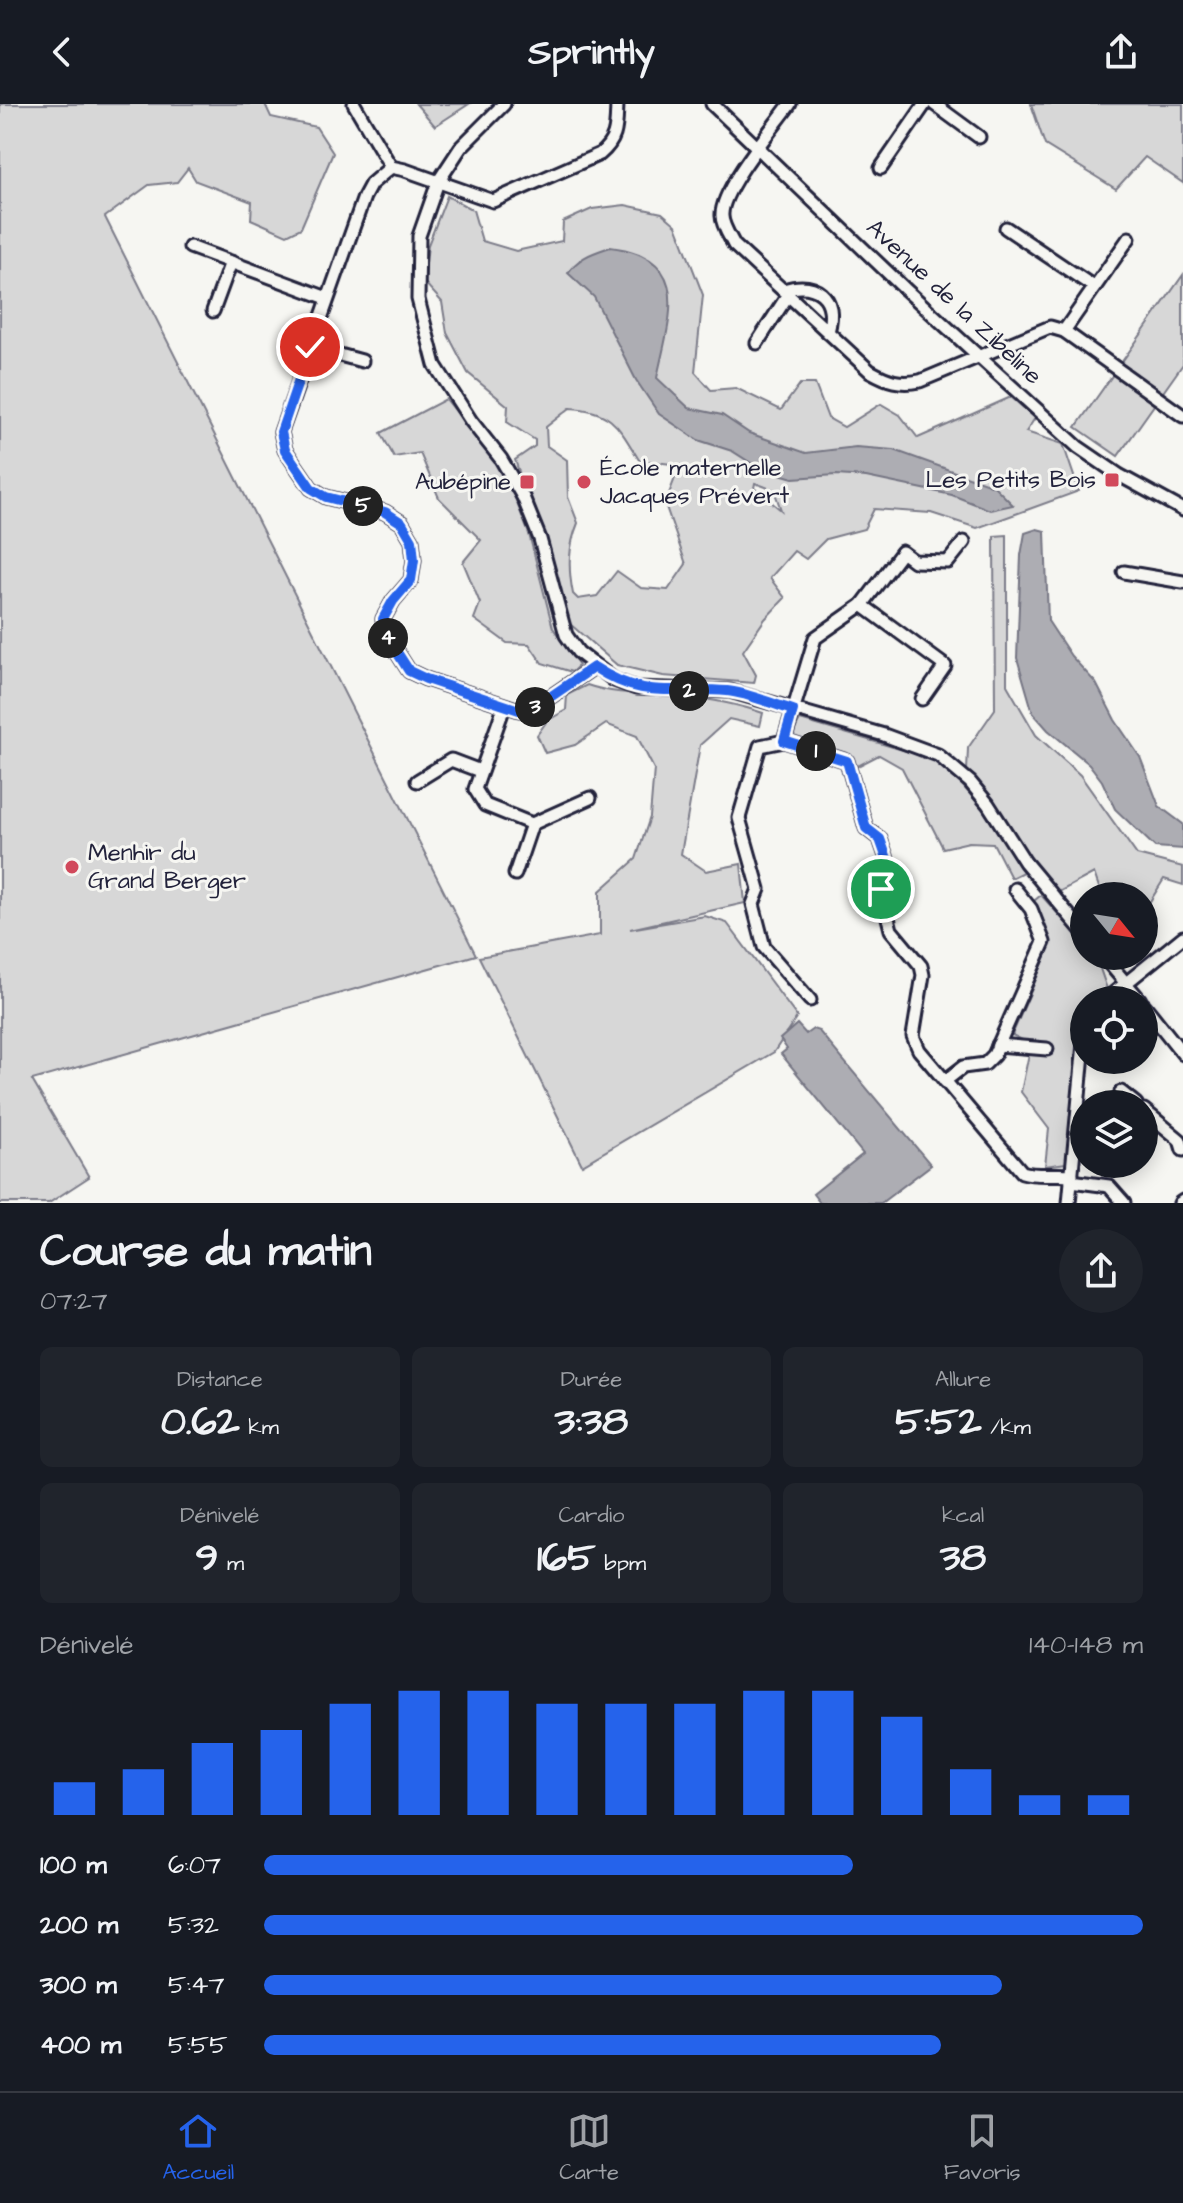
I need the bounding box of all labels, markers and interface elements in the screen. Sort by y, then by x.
text: Sprintly [528,27,655,78]
icon: back [40,30,84,74]
icon: share [1099,30,1143,74]
street label: Avenue de la Zibeline [859,211,1049,393]
pin [276,313,344,381]
icon: check [288,325,332,369]
place label: École maternelle Jacques Prévert [600,451,789,513]
place label: Les Petits Bois [926,463,1096,497]
place label: Aubépine [415,465,511,499]
marker: Les Petits Bois [1103,471,1121,489]
marker: Aubépine [518,473,536,491]
marker: École maternelle Jacques Prévert [575,473,593,491]
pin: 5 [343,486,383,526]
text: 5 [355,490,371,521]
pin: 4 [368,618,408,658]
text: 4 [381,622,395,653]
pin: 2 [669,671,709,711]
text: 2 [683,675,695,706]
pin: 3 [515,687,555,727]
text: 3 [529,691,541,722]
pin: 1 [796,731,836,771]
text: 1 [815,735,817,766]
place label: Menhir du Grand Berger [88,836,246,899]
pin [847,855,915,923]
marker: Menhir du Grand Berger [63,858,81,876]
icon: arrive [859,867,903,911]
north arrow [1070,882,1158,970]
map controls [1070,882,1158,1178]
button: locate [1070,986,1158,1074]
button: layers [1070,1090,1158,1178]
text: Course du matin [40,1222,372,1283]
button: share [1059,1229,1143,1313]
text: 07:27 [40,1283,108,1319]
text: Distance [177,1364,263,1395]
text: Durée [561,1364,622,1395]
text: Allure [935,1364,991,1395]
text: 0.62 [161,1395,240,1450]
text: 3:38 [555,1395,628,1450]
text: 5:52 [895,1395,982,1450]
text: km [240,1412,279,1443]
text: /km [982,1412,1031,1443]
text: Dénivelé [180,1500,259,1531]
text: Cardio [559,1500,624,1531]
text: kcal [942,1500,984,1531]
text: 9 [195,1531,218,1586]
text: 165 [537,1531,595,1586]
text: 38 [940,1531,986,1586]
text: m [218,1548,244,1579]
text: bpm [595,1548,646,1579]
text: Dénivelé [40,1627,134,1663]
text: 140–148 m [1029,1627,1143,1663]
text: 100 m [40,1847,107,1883]
text: 6:07 [168,1847,221,1883]
text: 200 m [40,1907,118,1943]
text: 5:32 [168,1907,219,1943]
text: 300 m [40,1967,117,2003]
text: 5:47 [168,1967,224,2003]
text: 400 m [40,2027,121,2063]
text: 5:55 [168,2027,228,2063]
tab: Accueil [162,2109,234,2188]
tab: Carte [559,2109,619,2188]
tab: Favoris [944,2109,1021,2188]

